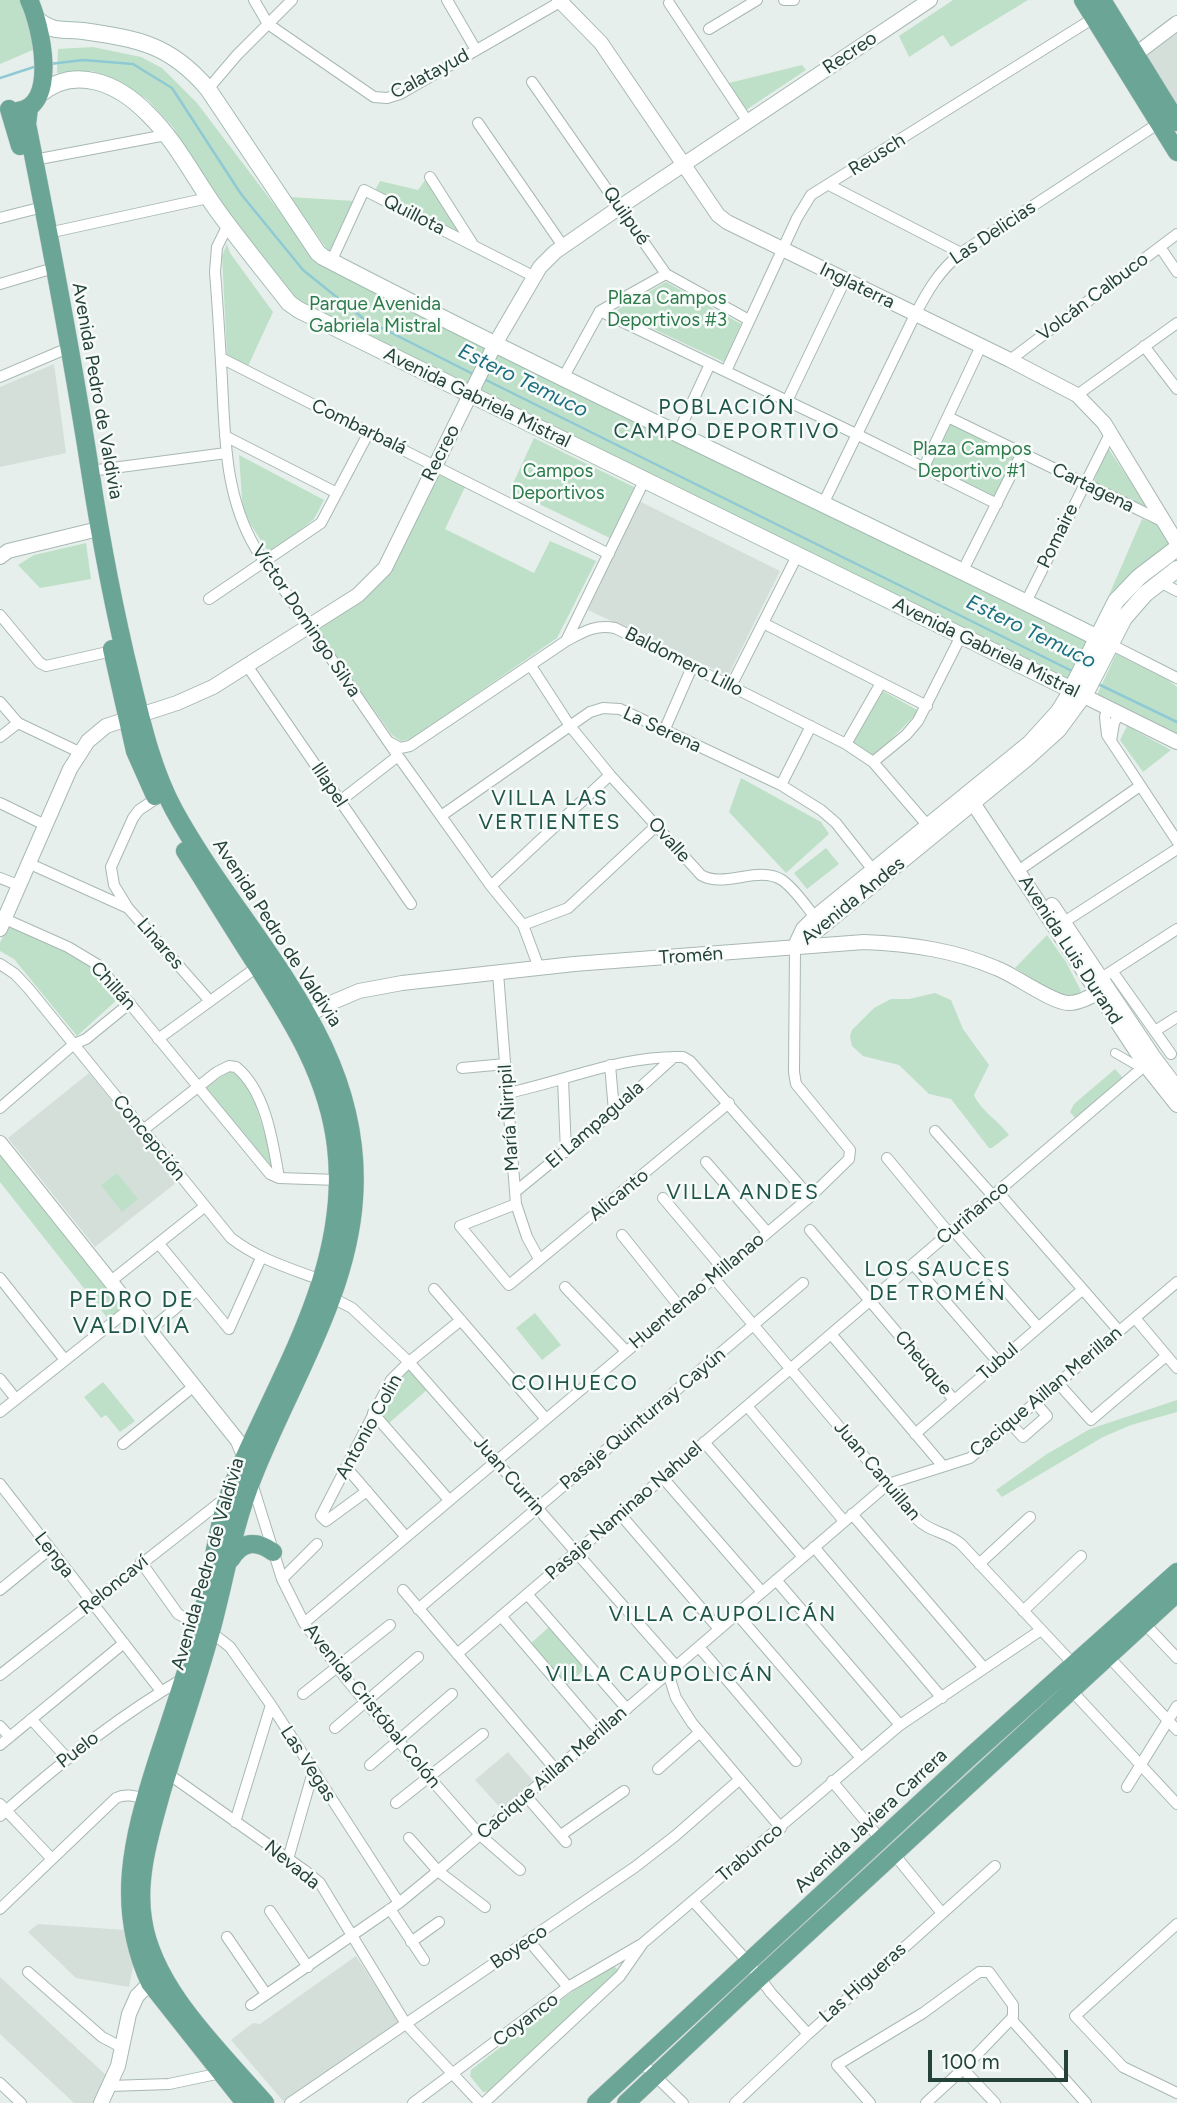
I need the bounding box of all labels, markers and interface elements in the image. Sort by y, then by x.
street label: Recreo [819,27,881,79]
street label: Calatayud [387,44,473,104]
street label: Reusch [844,129,910,181]
street label: Quilpué [598,182,654,250]
street label: Quillota [379,190,449,240]
street label: Las Delicias [946,196,1040,270]
street label: Volcán Calbuco [1033,248,1153,346]
street label: Inglaterra [816,258,898,314]
street label: Avenida Pedro de Valdivia [67,281,127,501]
park label: Plaza Campos Deportivos #3 [607,287,727,331]
park label: Parque Avenida Gabriela Mistral [309,293,441,337]
water label: Estero Temuco [454,339,592,423]
street label: Avenida Gabriela Mistral [380,343,574,453]
street label: Combarbalá [308,394,410,460]
district label: POBLACIÓN CAMPO DEPORTIVO [615,395,839,445]
street label: Recreo [417,421,465,485]
park label: Plaza Campos Deportivo #1 [912,438,1032,482]
street label: Cartagena [1048,458,1138,518]
park label: Campos Deportivos [511,460,605,504]
street label: Pomaire [1033,500,1083,572]
street label: Víctor Domingo Silva [247,540,365,702]
water label: Estero Temuco [962,590,1100,674]
street label: Avenida Gabriela Mistral [889,593,1083,703]
street label: Baldomero Lillo [621,622,747,702]
street label: La Serena [619,702,705,758]
street label: Illapel [306,758,352,812]
district label: VILLA LAS VERTIENTES [480,786,620,836]
street label: Ovalle [643,813,695,867]
street label: Avenida Pedro de Valdivia [208,835,346,1031]
street label: Avenida Andes [796,852,910,950]
street label: Avenida Luis Durand [1013,871,1127,1029]
street label: Linares [132,914,188,974]
street label: Tromén [658,942,724,970]
street label: Chillán [85,957,141,1015]
street label: María Ñirripil [494,1064,524,1172]
street label: El Lampaguala [541,1076,649,1174]
street label: Concepción [108,1091,190,1185]
street label: Alicanto [585,1164,653,1226]
street label: Curiñanco [932,1176,1014,1250]
district label: VILLA ANDES [668,1180,818,1206]
street label: Huentenao Millanao [625,1228,769,1354]
district label: LOS SAUCES DE TROMÉN [866,1257,1010,1307]
district label: PEDRO DE VALDIVIA [70,1286,194,1340]
street label: Cacique Aillan Merillan [965,1322,1127,1462]
street label: Cheuque [889,1326,957,1400]
street label: Tubul [973,1338,1023,1386]
street label: Pasaje Quinturray Cayún [556,1343,730,1495]
street label: Antonio Colin [331,1371,407,1483]
district label: COIHUECO [512,1371,638,1397]
street label: Juan Canuillan [829,1417,925,1525]
street label: Juan Currin [468,1432,550,1520]
street label: Pasaje Naminao Nahuel [541,1437,707,1585]
street label: Avenida Pedro de Valdivia [167,1455,249,1673]
street label: Lenga [29,1528,79,1582]
street label: Reloncaví [75,1550,153,1620]
district label: VILLA CAUPOLICÁN [611,1602,835,1628]
street label: Avenida Cristóbal Colón [299,1619,445,1793]
district label: VILLA CAUPOLICÁN [548,1662,772,1688]
street label: Cacique Aillan Merillan [472,1702,632,1844]
street label: Las Vegas [275,1722,341,1806]
street label: Puelo [52,1727,104,1773]
street label: Avenida Javiera Carrera [790,1744,952,1898]
street label: Trabunco [712,1819,788,1887]
street label: Nevada [260,1836,324,1894]
street label: Boyeco [486,1920,552,1974]
street label: Las Higueras [815,1938,911,2028]
street label: Coyanco [489,1988,563,2052]
scale bar [932,2036,1072,2080]
text: 100 m [941,2049,1000,2074]

